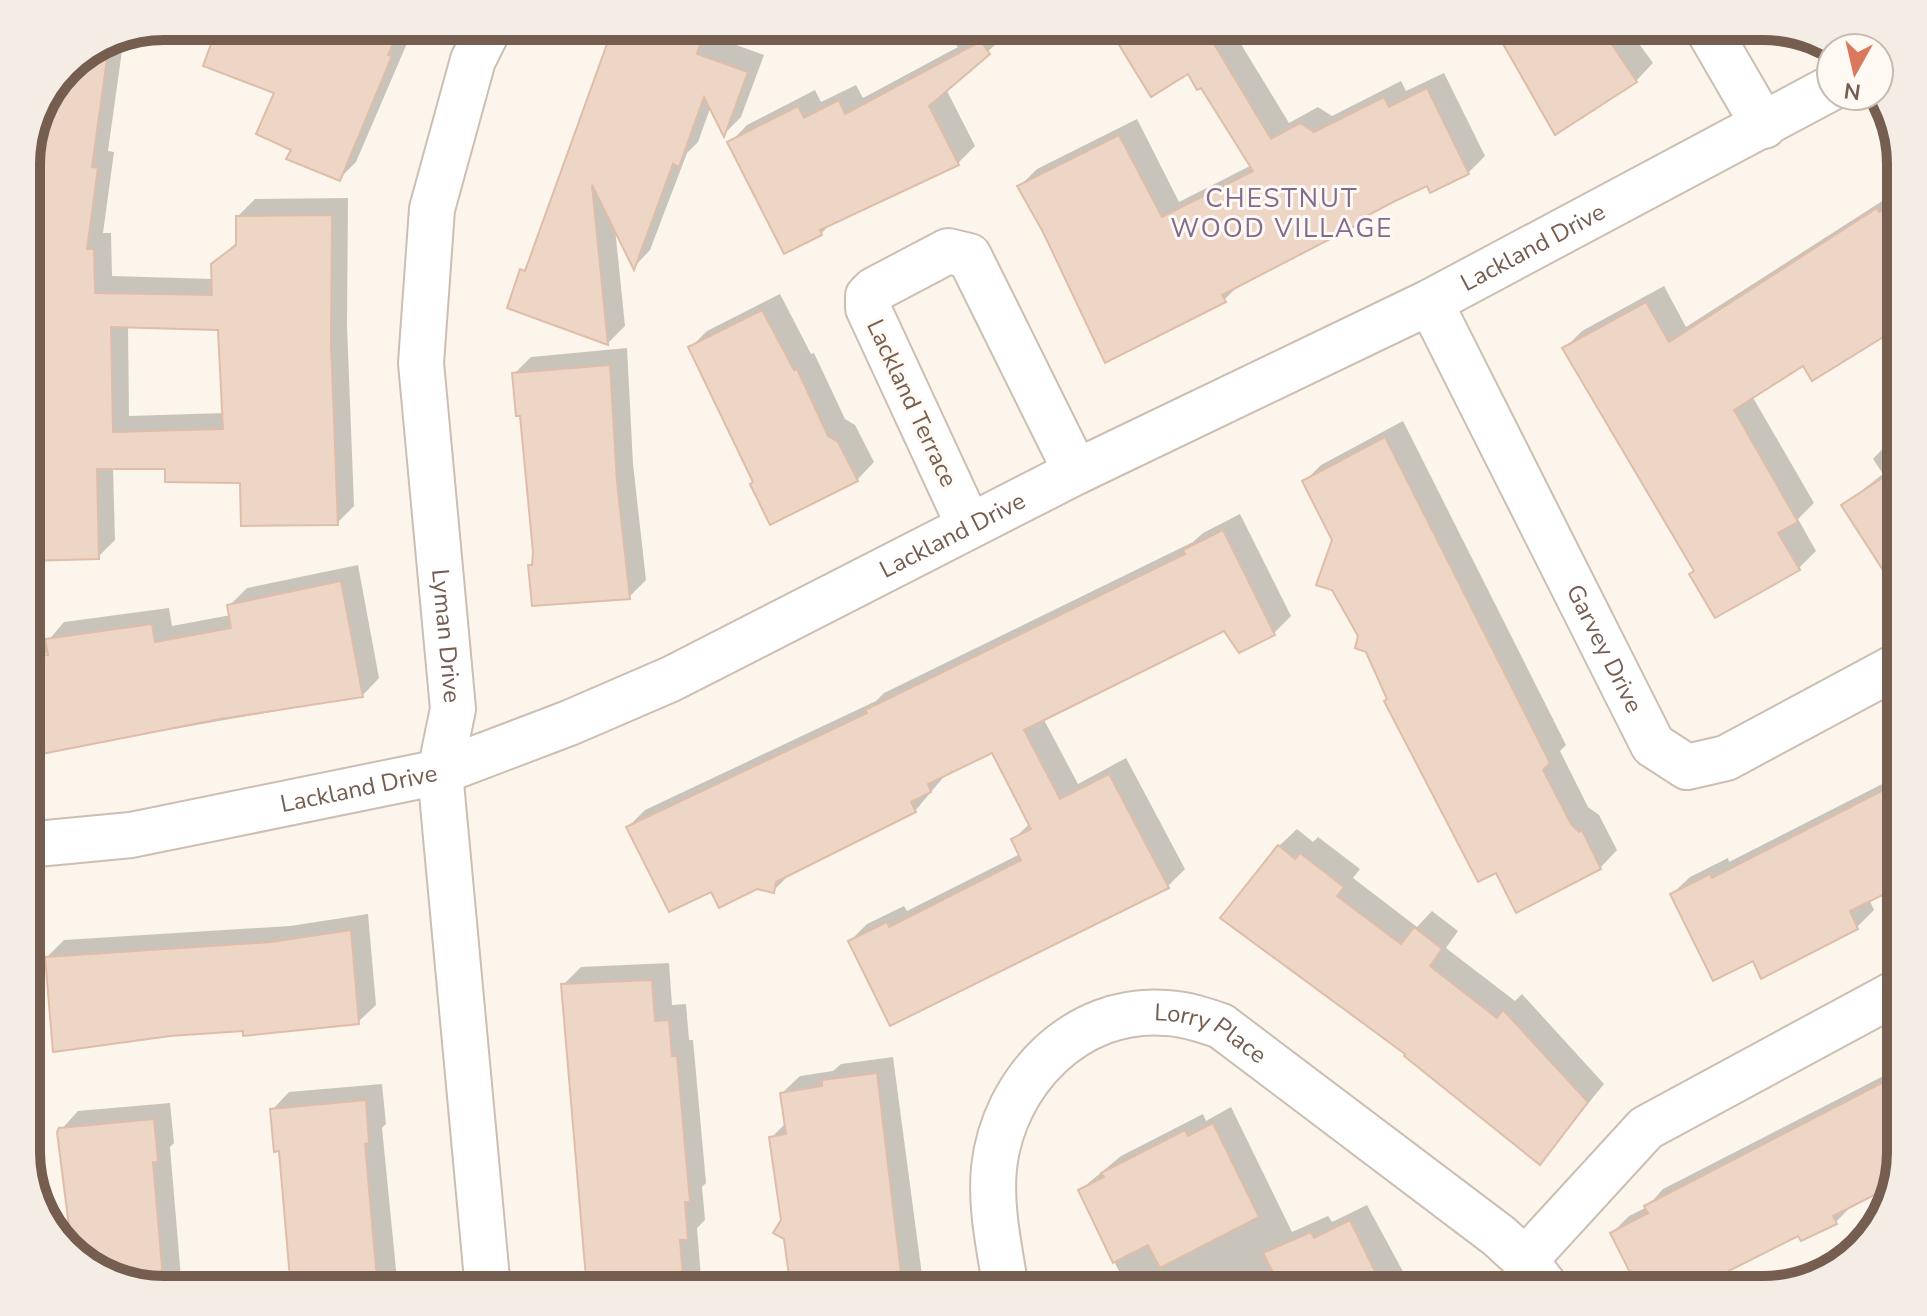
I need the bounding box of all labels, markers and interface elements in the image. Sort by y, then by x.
north arrow [1815,32,1895,112]
text: N [1842,75,1863,107]
district label: CHESTNUT WOOD VILLAGE [1170,181,1394,246]
street label: Lackland Drive [1455,195,1611,299]
street label: Lackland Terrace [859,314,965,492]
street label: Lackland Drive [874,485,1031,586]
street label: Lyman Drive [424,567,468,704]
street label: Garvey Drive [1559,579,1650,718]
street label: Lackland Drive [277,757,440,820]
street label: Lorry Place [1154,996,1273,1071]

